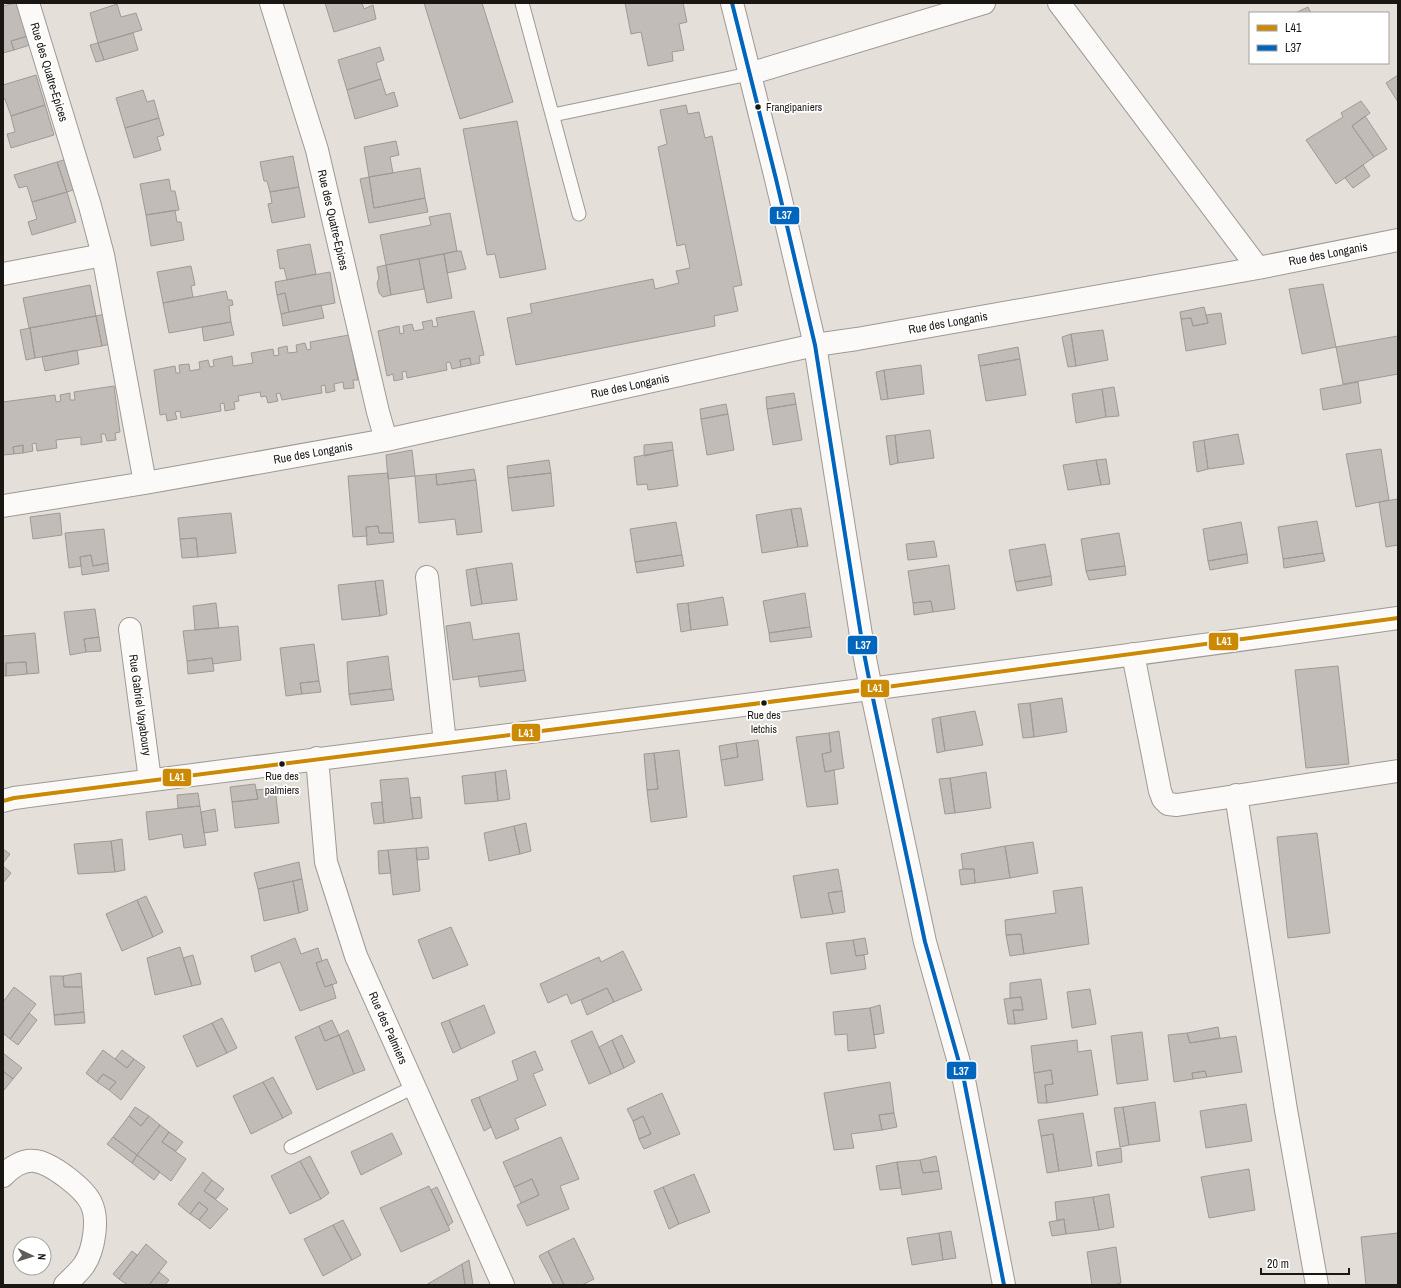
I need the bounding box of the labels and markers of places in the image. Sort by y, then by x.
place label: Frangipaniers [766,100,823,114]
marker: Frangipaniers [753,102,763,112]
marker: Rue des letchis [759,698,769,708]
place label: Rue des letchis [747,708,781,736]
marker: Rue des palmiers [277,759,287,769]
place label: Rue des palmiers [265,769,300,797]

